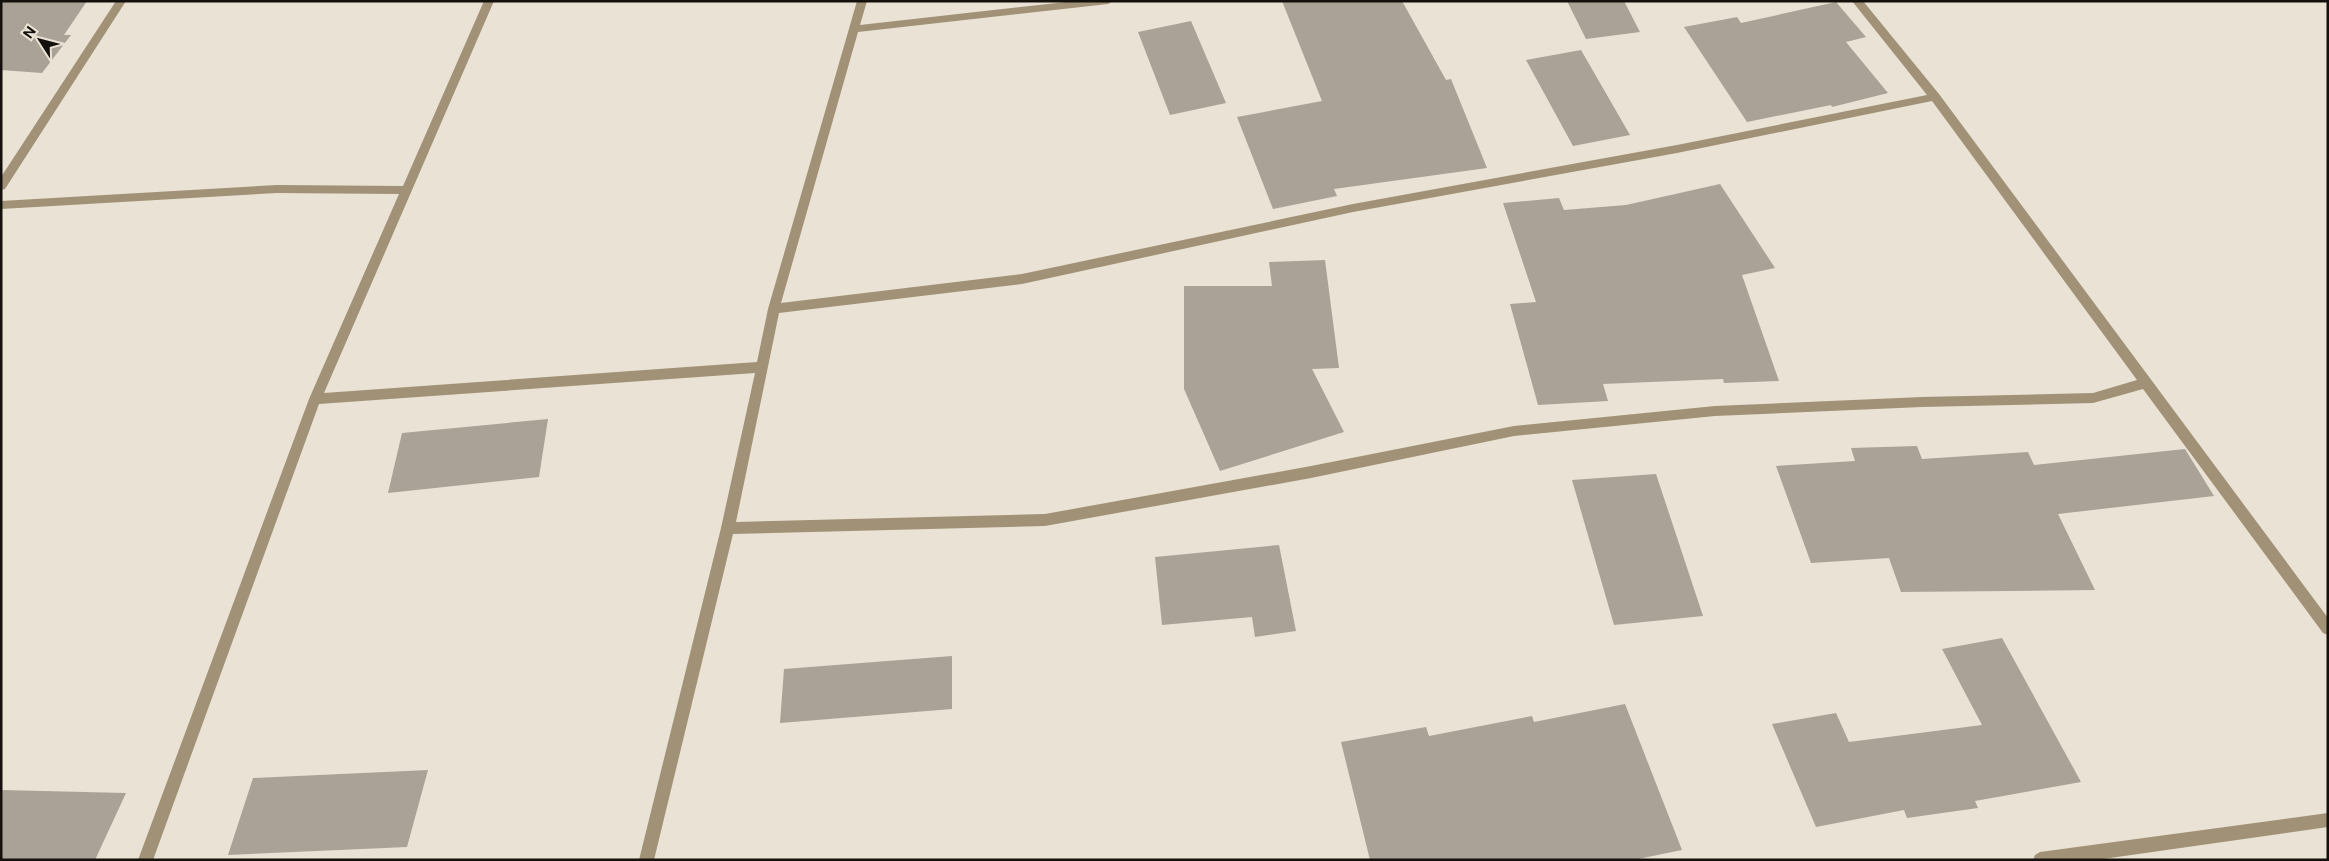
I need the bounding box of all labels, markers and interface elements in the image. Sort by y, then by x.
north arrow [15,15,65,65]
text: N [20,23,39,41]

